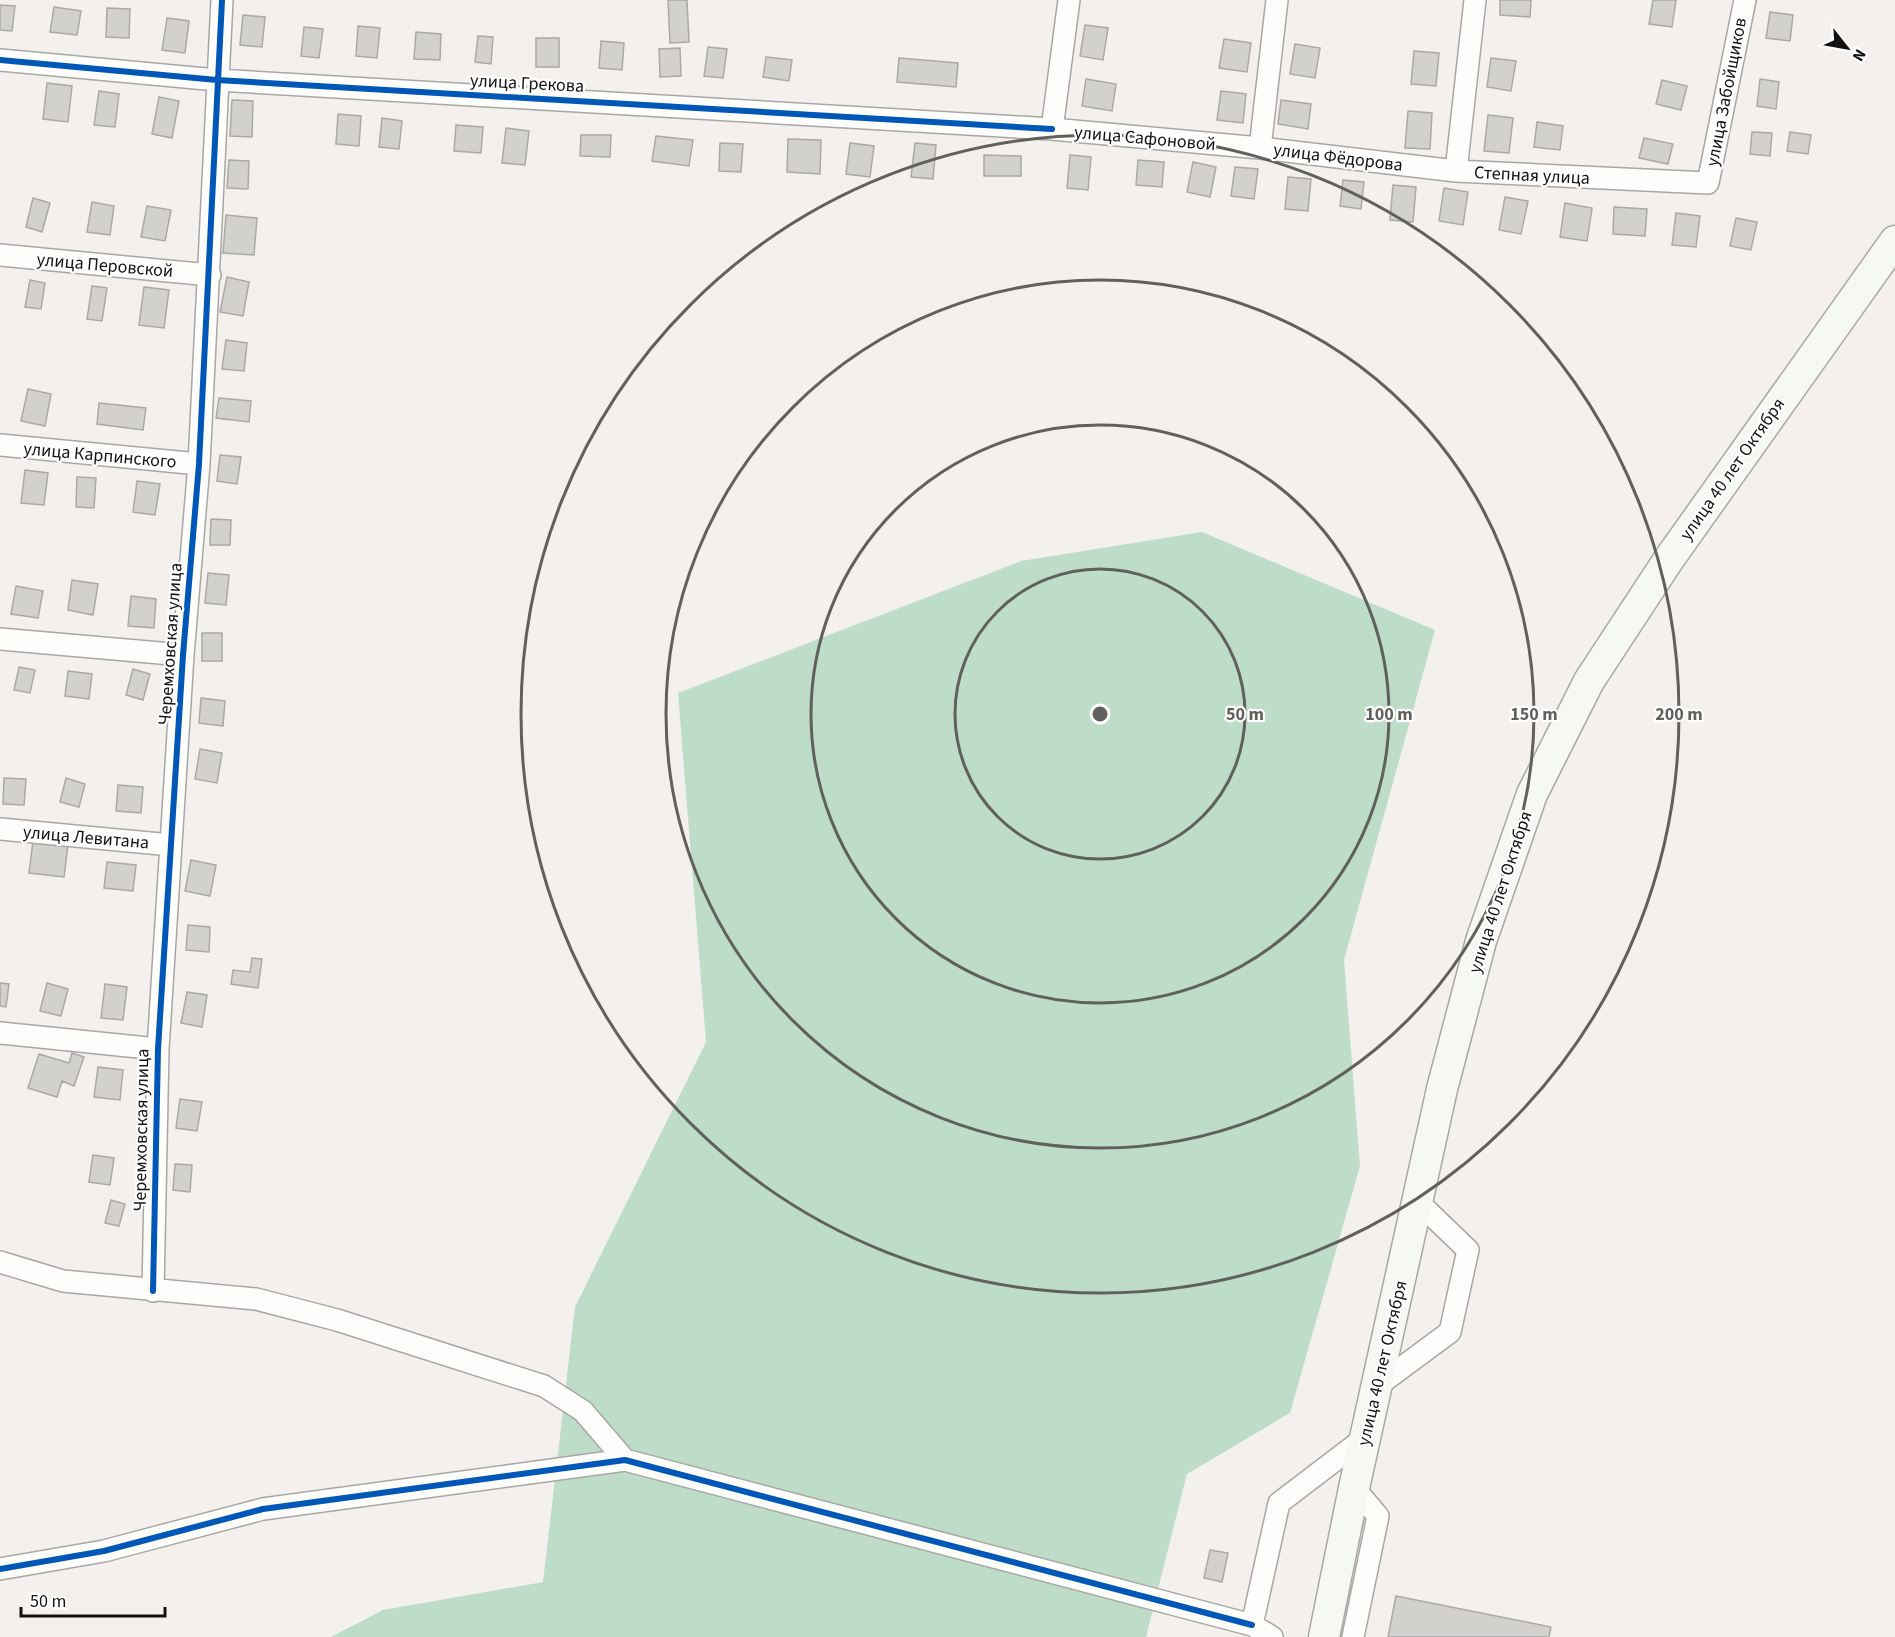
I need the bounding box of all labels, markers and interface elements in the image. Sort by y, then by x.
street label: улица Забойщиков [1700,16,1753,169]
north arrow [1817,18,1877,78]
text: N [1847,45,1871,65]
street label: улица Грекова [469,68,585,99]
street label: улица Сафоновой [1073,120,1217,157]
street label: улица Фёдорова [1272,137,1404,178]
street label: Степная улица [1473,160,1591,191]
street label: улица Перовской [36,247,174,284]
street label: улица 40 лет Октября [1674,393,1791,546]
street label: улица Карпинского [22,436,177,475]
street label: Черемховская улица [152,562,189,726]
text: 50 m [1226,702,1264,727]
text: 100 m [1365,702,1413,727]
text: 150 m [1510,702,1558,727]
text: 200 m [1655,702,1703,727]
centre of rings [1090,704,1110,724]
street label: улица 40 лет Октября [1462,808,1538,976]
street label: улица Левитана [22,820,150,855]
street label: Черемховская улица [128,1048,155,1212]
street label: улица 40 лет Октября [1351,1278,1414,1448]
scale bar [21,1580,165,1618]
text: 50 m [30,1589,66,1614]

